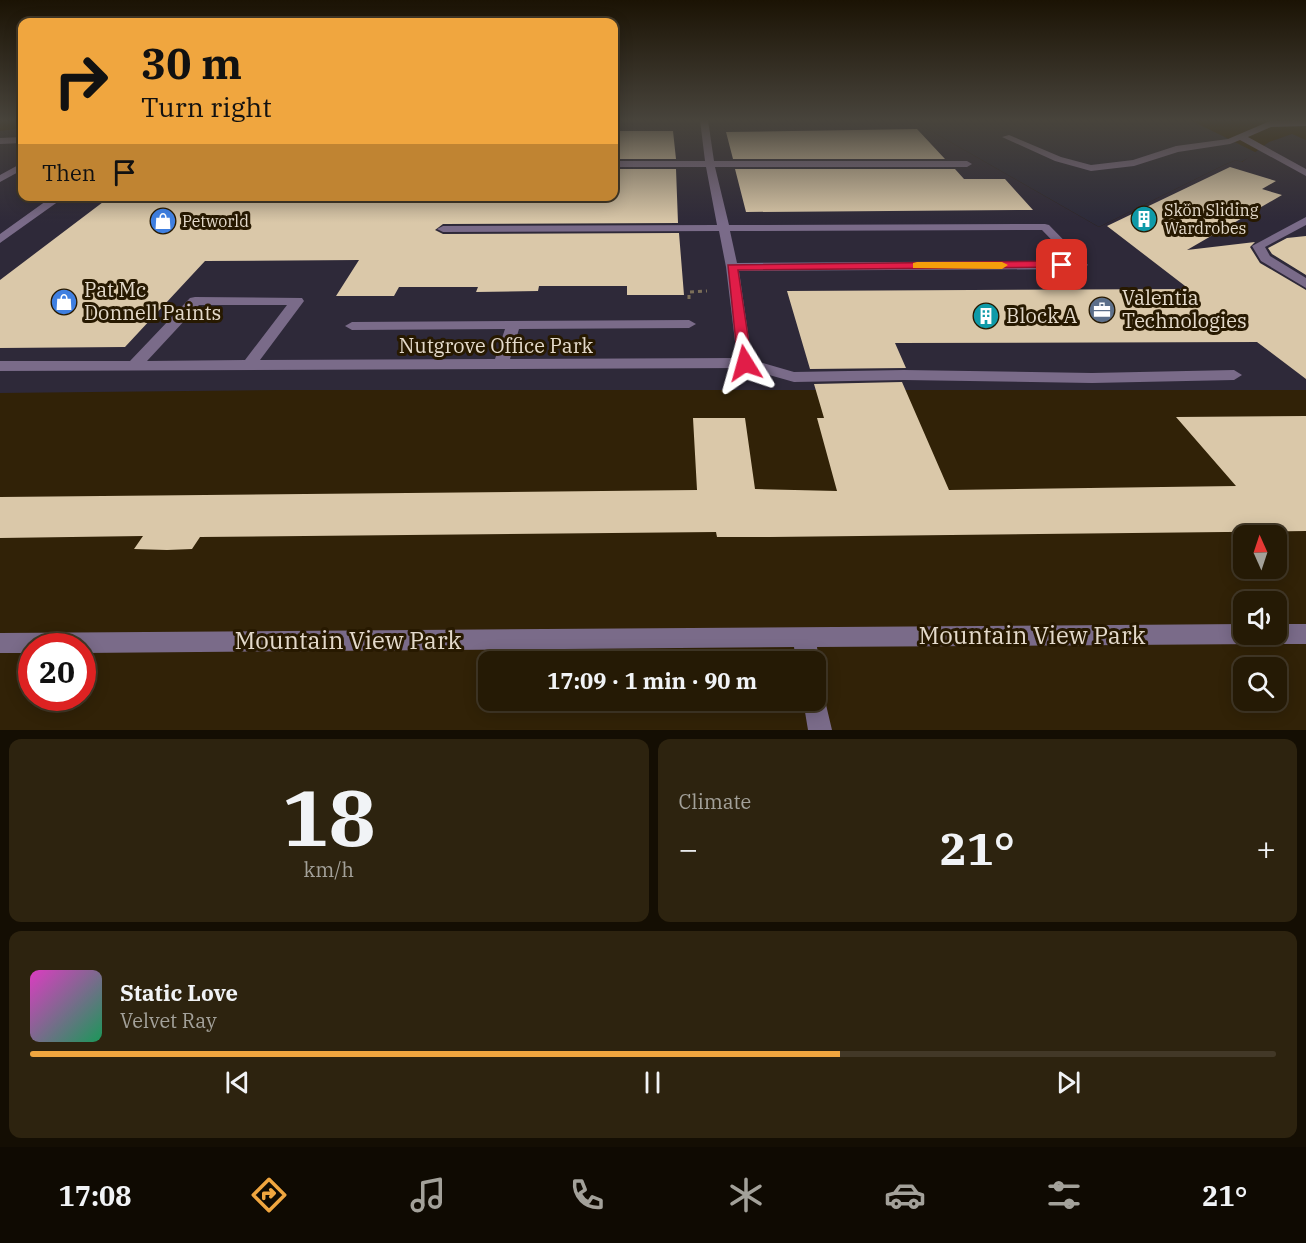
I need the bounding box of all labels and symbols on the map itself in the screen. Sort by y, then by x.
place label: Skön Sliding Wardrobes [1164,200,1259,238]
building icon: Skön Sliding Wardrobes [1129,204,1159,234]
shop icon: Petworld [148,206,178,236]
place label: Petworld [182,211,249,231]
pin [1036,239,1087,290]
place label: Pat Mc Donnell Paints [84,276,221,326]
place label: Valentia Technologies [1122,284,1247,334]
shop icon: Pat Mc Donnell Paints [49,287,79,317]
office icon: Valentia Technologies [1087,295,1117,325]
building icon: Block A [971,301,1001,331]
place label: Block A [1006,302,1078,329]
position arrow [713,331,777,395]
street label: Nutgrove Office Park [399,332,594,359]
north arrow [1233,525,1287,579]
street label: Mountain View Park [918,619,1146,651]
street label: Mountain View Park [234,624,462,656]
speed limit sign: 20 [18,633,96,711]

